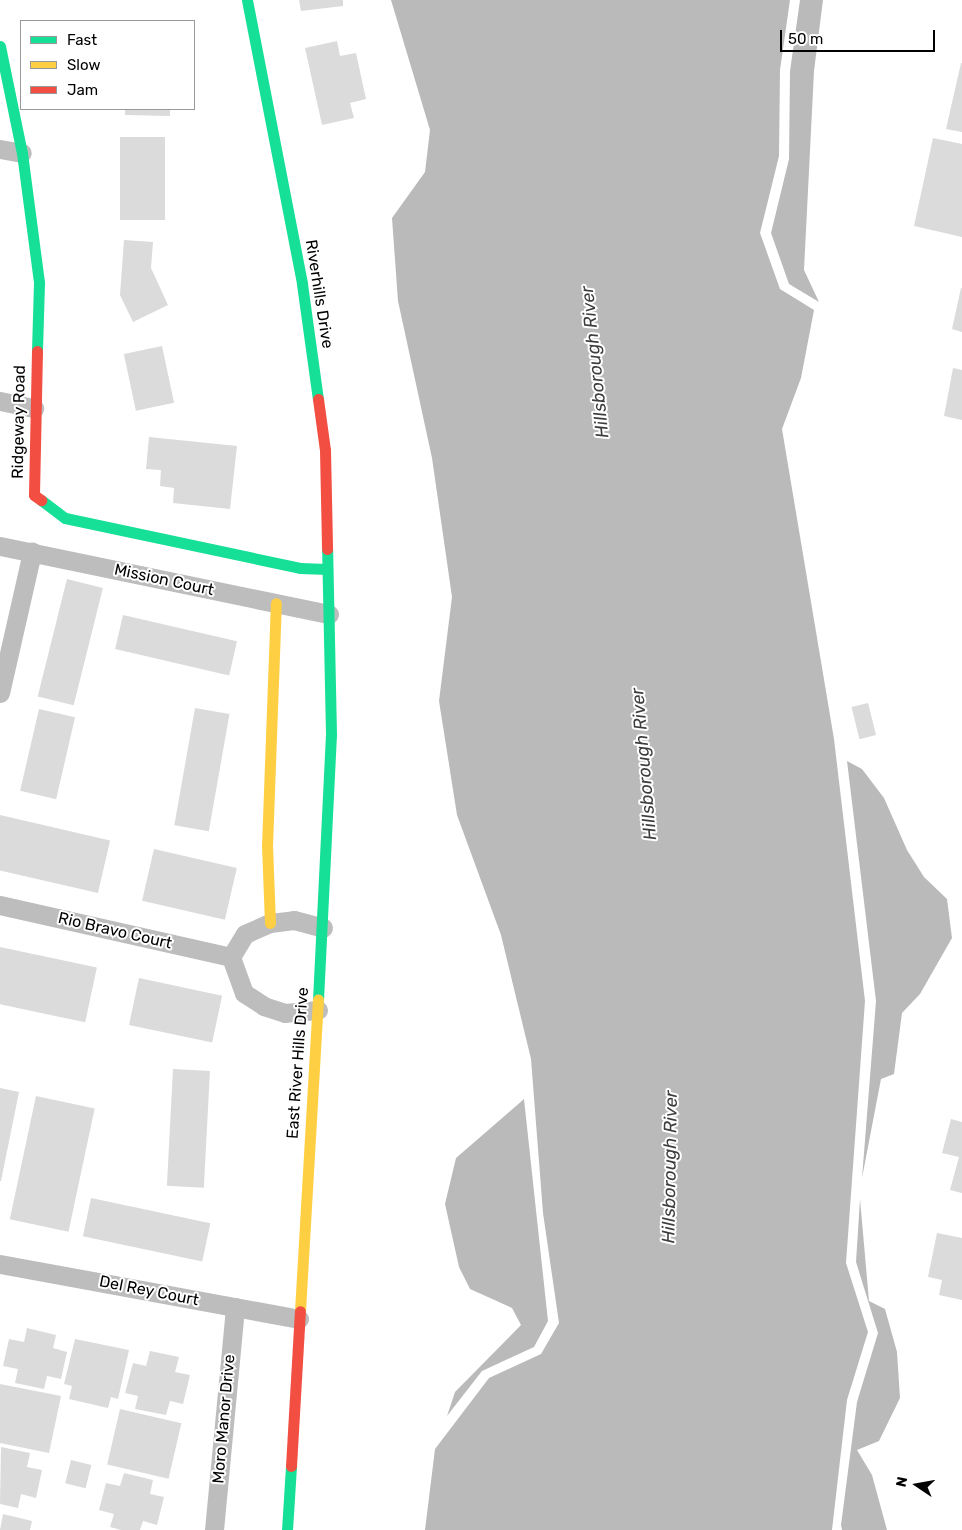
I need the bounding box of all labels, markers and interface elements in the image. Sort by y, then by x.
legend [20,20,195,110]
scale bar [782,20,937,52]
text: 50 m [788,30,823,48]
text: Fast [67,31,97,49]
text: Slow [67,56,100,74]
text: Jam [67,81,98,99]
street label: Riverhills Drive [301,238,337,350]
water label: Hillsborough River [576,285,614,439]
street label: Ridgeway Road [8,365,30,479]
street label: Mission Court [112,560,216,600]
water label: Hillsborough River [627,687,661,841]
street label: Rio Bravo Court [56,909,174,953]
street label: East River Hills Drive [283,986,313,1140]
water label: Hillsborough River [658,1090,682,1244]
street label: Del Rey Court [97,1272,201,1310]
street label: Moro Manor Drive [209,1353,239,1485]
north arrow [892,1460,942,1510]
text: N [892,1475,911,1488]

